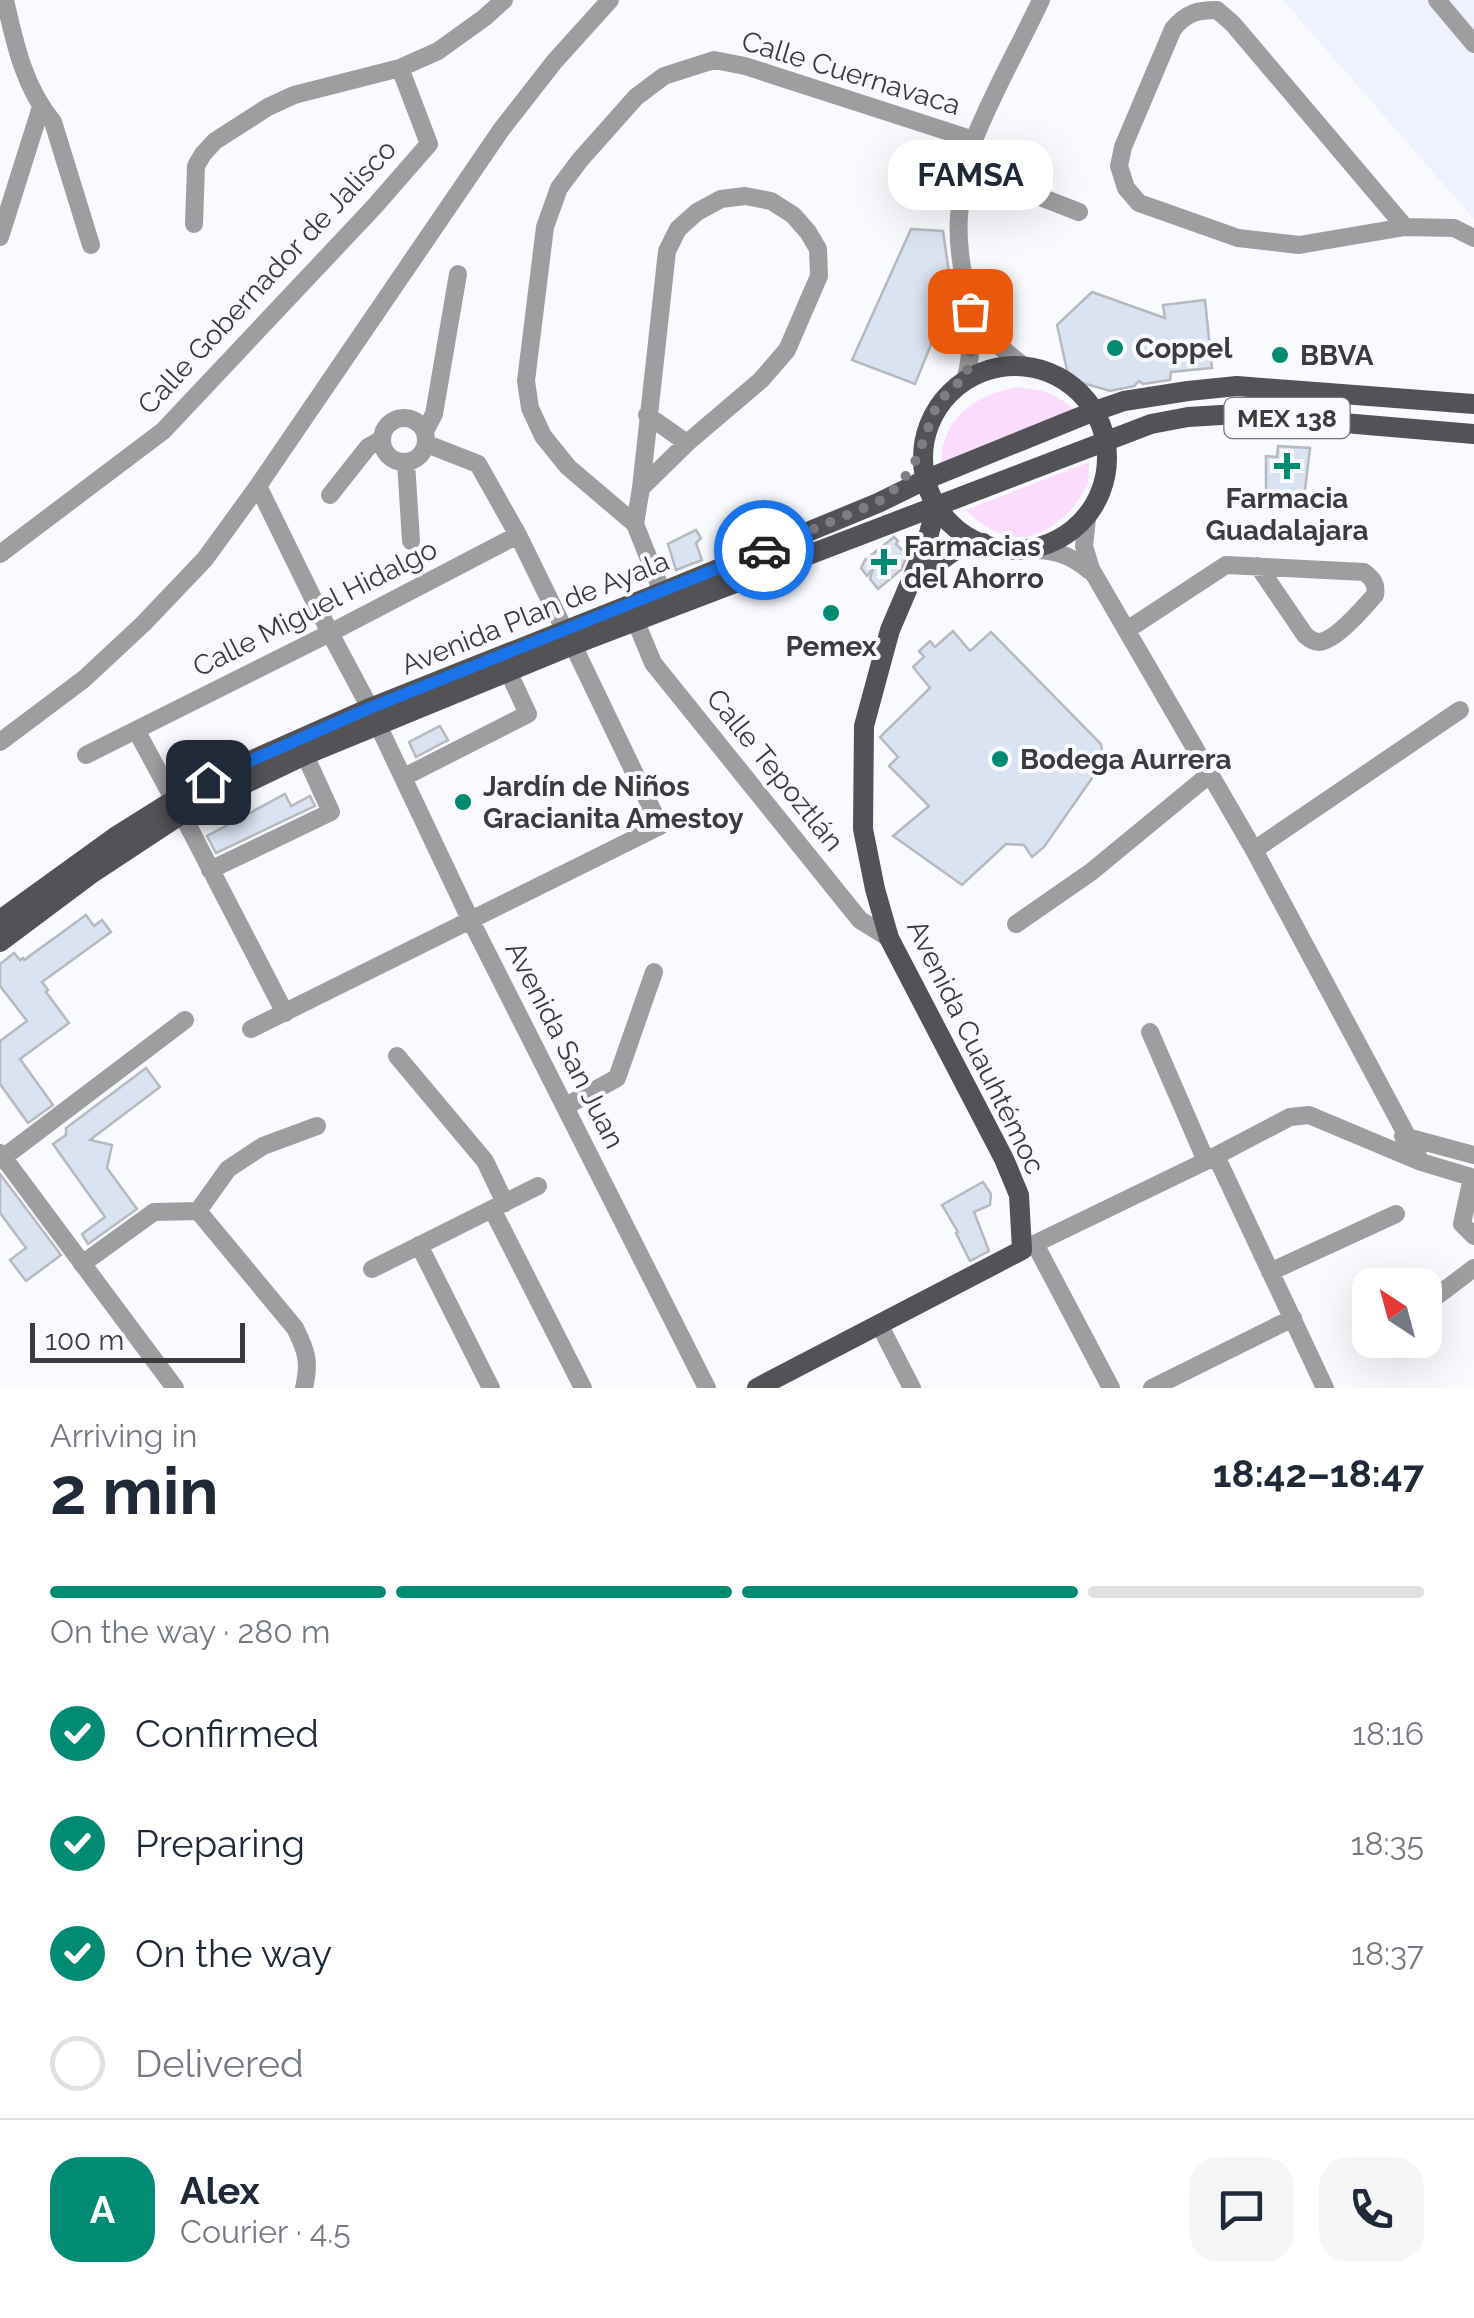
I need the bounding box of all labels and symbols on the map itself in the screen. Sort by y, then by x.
street label: Calle Cuernavaca [738,24,964,122]
street label: Calle Gobernador de Jalisco [131,133,403,421]
callout: FAMSA [888,141,1052,211]
pin [928,269,1013,354]
place label: Coppel [1135,332,1232,365]
marker: Coppel [1104,337,1126,359]
place label: BBVA [1300,339,1374,372]
marker: BBVA [1269,344,1291,366]
road number: MEX 138 [1224,398,1350,438]
marker: Farmacia Guadalajara [1276,455,1298,477]
place label: Farmacia Guadalajara [1206,482,1368,547]
courier [714,500,814,600]
place label: Farmacias del Ahorro [904,530,1044,595]
street label: Calle Miguel Hidalgo [188,532,442,684]
street label: Avenida Plan de Ayala [396,544,674,682]
marker: Farmacias del Ahorro [873,551,895,573]
marker: Pemex [820,602,842,624]
place label: Pemex [785,630,877,663]
street label: Calle Tepoztlán [700,682,850,858]
pin [166,740,251,825]
place label: Bodega Aurrera [1020,743,1231,776]
marker: Bodega Aurrera [989,748,1011,770]
place label: Jardín de Niños Gracianita Amestoy [483,770,744,835]
marker: Jardín de Niños Gracianita Amestoy [452,791,474,813]
street label: Avenida Cuauhtémoc [900,915,1052,1179]
street label: Avenida San Juan [499,936,631,1154]
north arrow [1352,1268,1442,1358]
scale bar [30,1318,245,1362]

